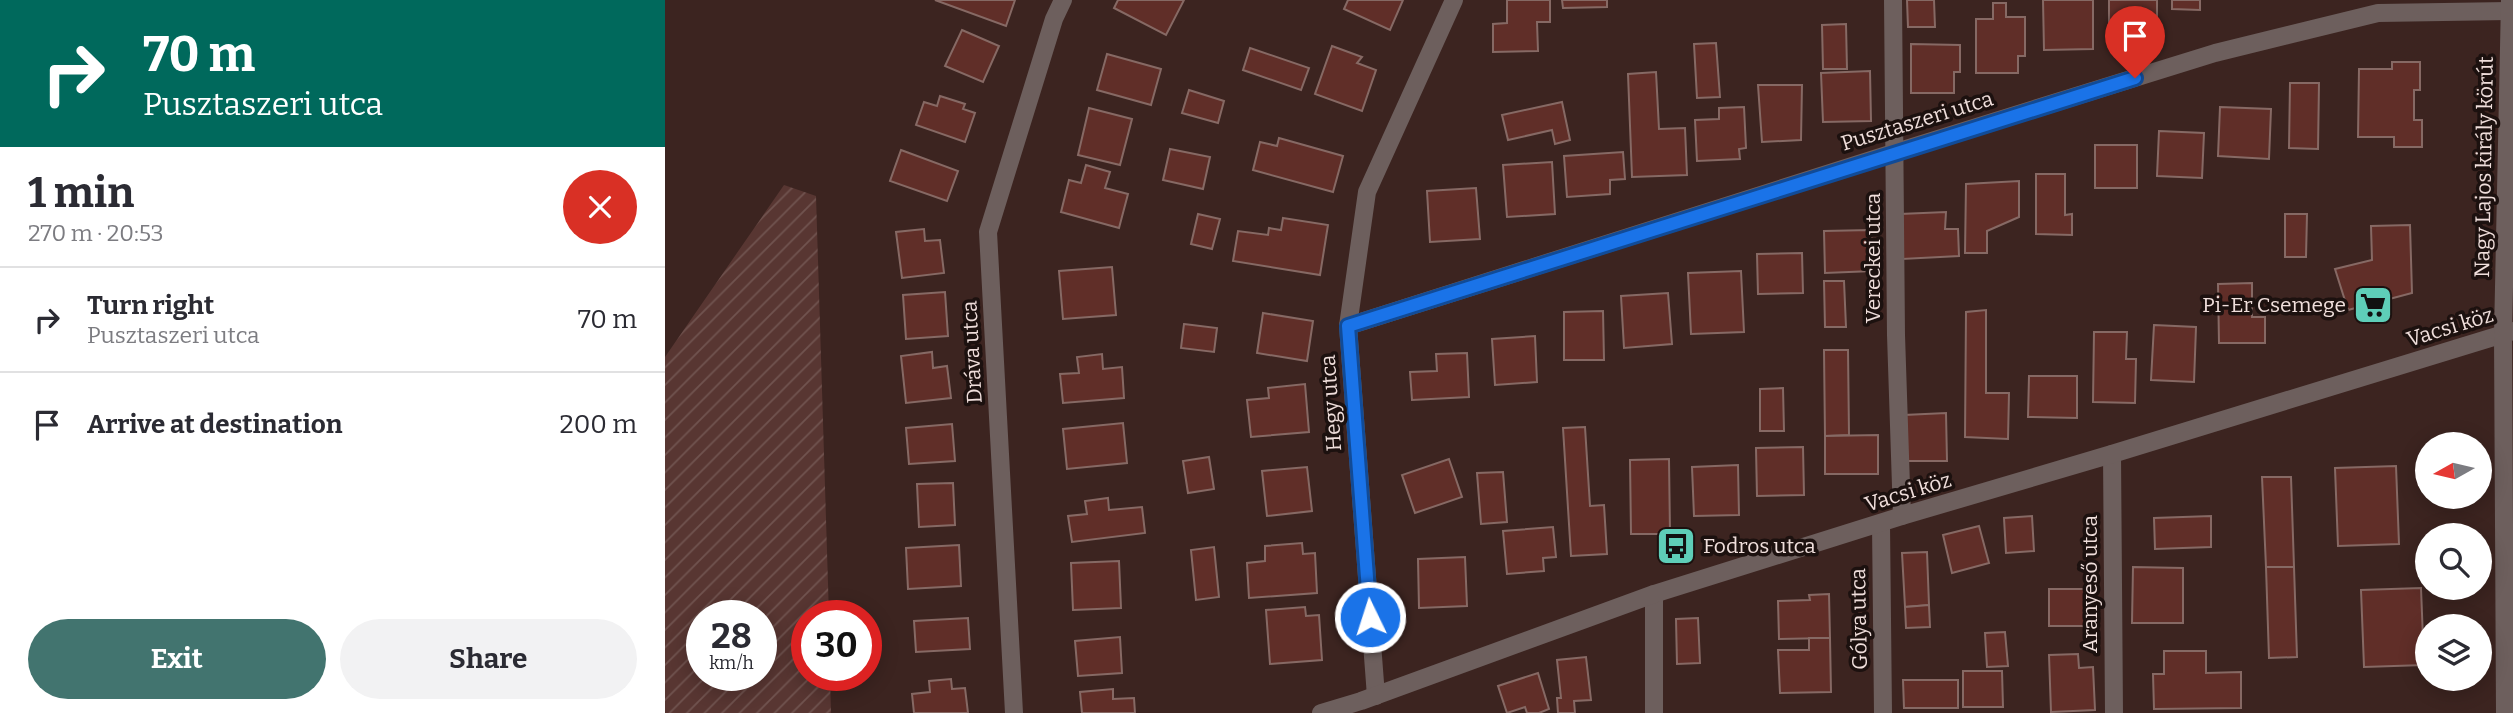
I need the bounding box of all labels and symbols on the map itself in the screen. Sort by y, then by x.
pin [2105,6,2165,78]
street label: Nagy Lajos király körút [2469,56,2499,278]
street label: Pusztaszeri utca [1838,85,1997,156]
street label: Vereckei utca [1860,192,1886,323]
supermarket icon: Pi-Er Csemege [2352,284,2394,326]
place label: Pi-Er Csemege [2202,292,2346,318]
street label: Dráva utca [956,299,988,404]
street label: Vacsi köz [2404,302,2496,352]
street label: Hegy utca [1315,353,1347,452]
north arrow [2415,432,2492,509]
street label: Vacsi köz [1862,467,1954,517]
street label: Aranyeső utca [2077,515,2103,653]
bus stop icon: Fodros utca [1655,525,1697,567]
place label: Fodros utca [1703,533,1816,559]
street label: Gólya utca [1845,567,1873,670]
position arrow [1333,580,1407,654]
speed limit sign: 30 [791,600,882,691]

